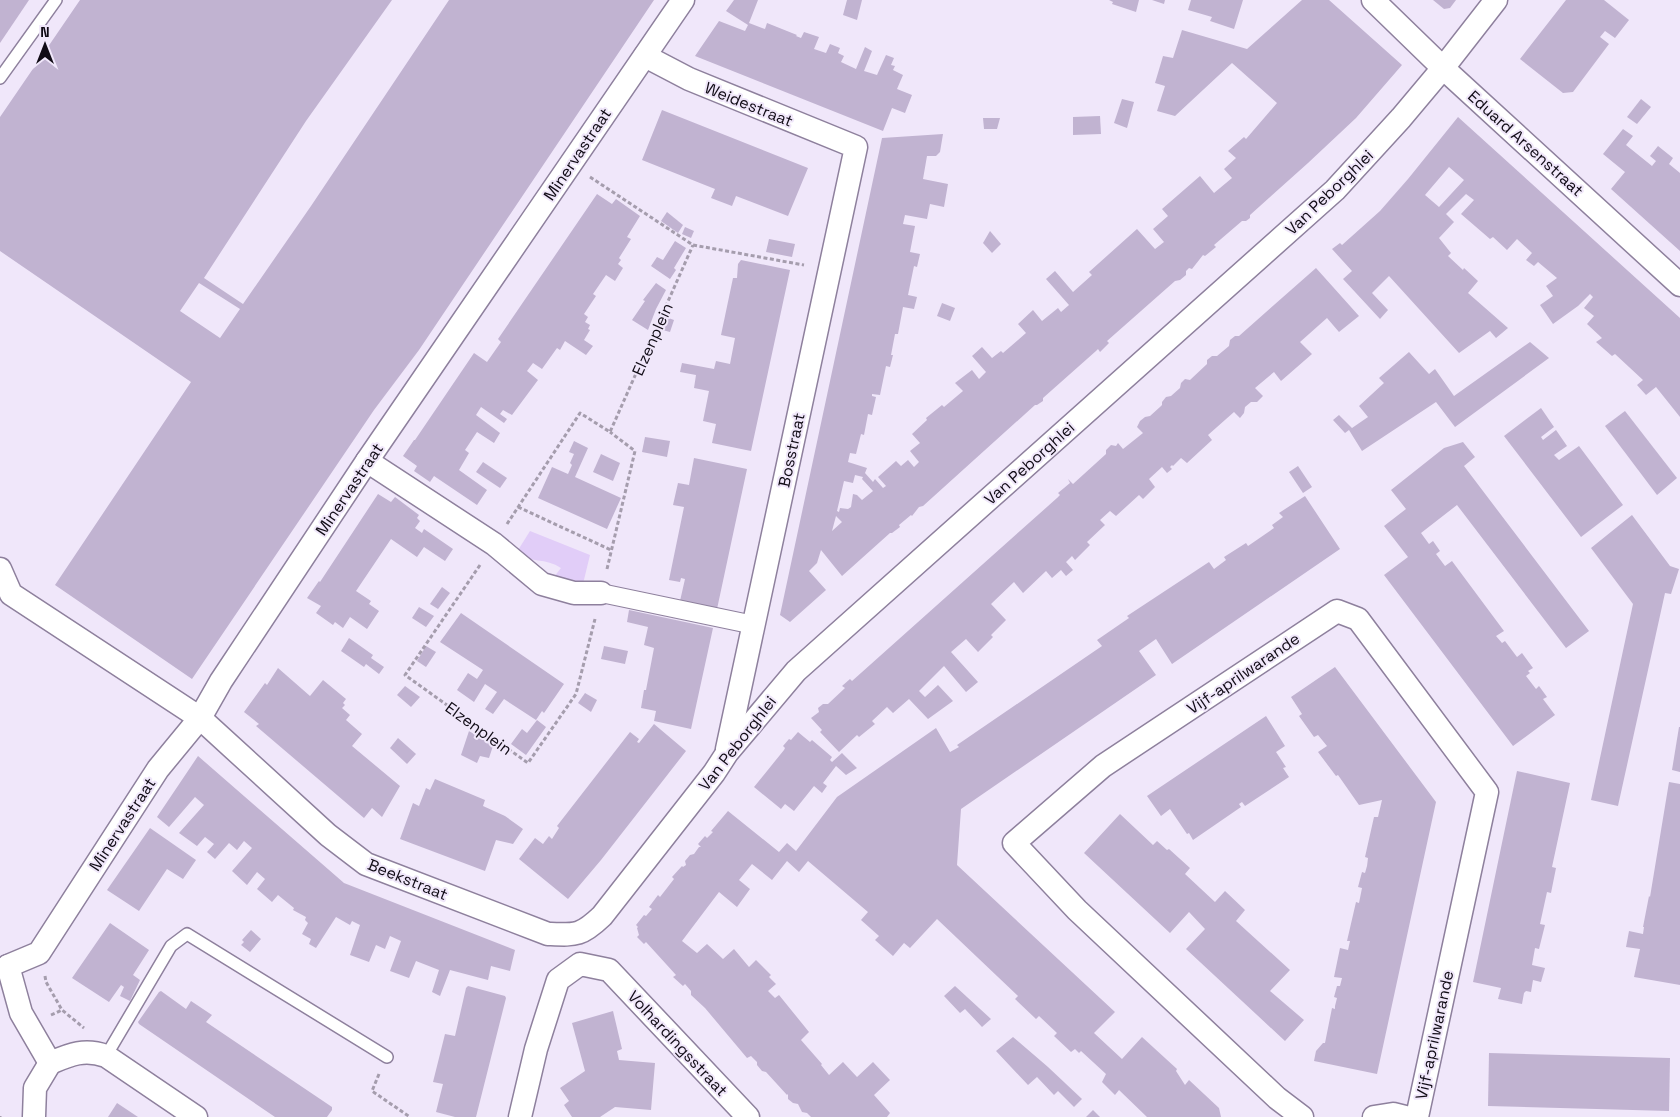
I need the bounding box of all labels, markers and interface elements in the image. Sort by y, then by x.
north arrow [20,20,70,70]
text: N [40,23,50,41]
street label: Weidestraat [701,77,796,132]
street label: Eduard Arsenstraat [1463,86,1588,201]
street label: Minervastraat [539,104,616,205]
street label: Van Peborghlei [1281,145,1378,240]
street label: Elzenplein [627,299,678,379]
street label: Bosstraat [773,411,810,489]
street label: Van Peborghlei [980,417,1079,510]
street label: Minervastraat [311,439,388,540]
street label: Vijf-aprilwarande [1183,628,1304,719]
street label: Van Peborghlei [694,692,781,795]
street label: Elzenplein [441,697,516,760]
street label: Minervastraat [84,774,160,875]
street label: Beekstraat [365,854,451,905]
street label: Vijf-aprilwarande [1411,969,1458,1102]
street label: Volhardingsstraat [623,986,732,1101]

